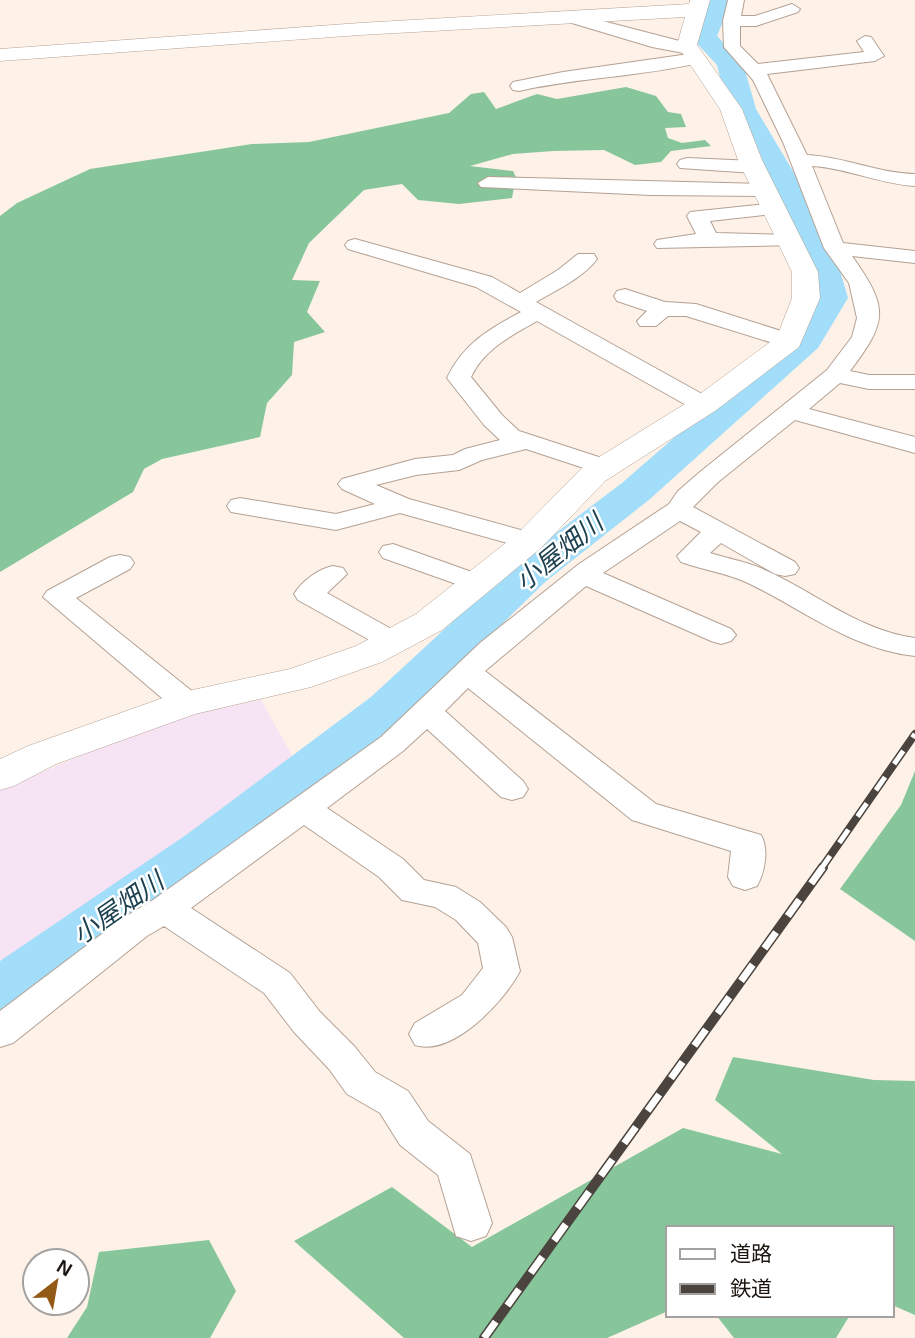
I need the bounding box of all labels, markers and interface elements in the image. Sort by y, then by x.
water label: 小屋畑川 [509,506,611,596]
water label: 小屋畑川 [67,864,172,950]
legend [666,1226,894,1317]
text: 道路 [730,1242,772,1265]
north arrow [21,1247,91,1317]
text: N [53,1255,76,1280]
text: 鉄道 [730,1277,772,1300]

